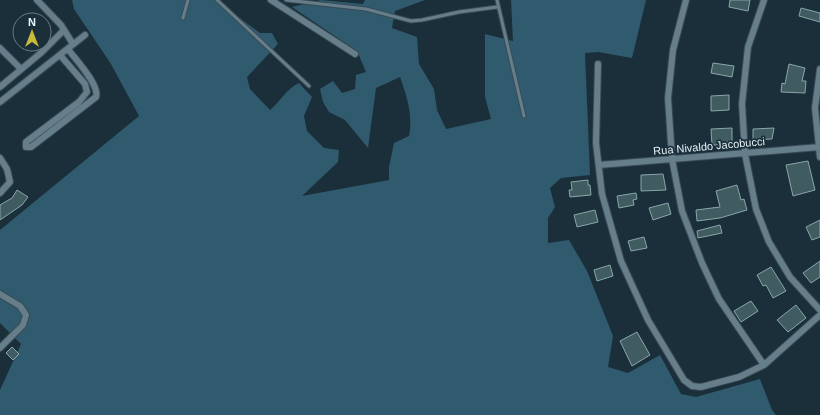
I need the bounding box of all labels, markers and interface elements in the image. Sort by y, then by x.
north arrow [12,12,52,52]
text: N [28,16,36,28]
street label: Rua Nivaldo Jacobucci [653,135,765,157]

